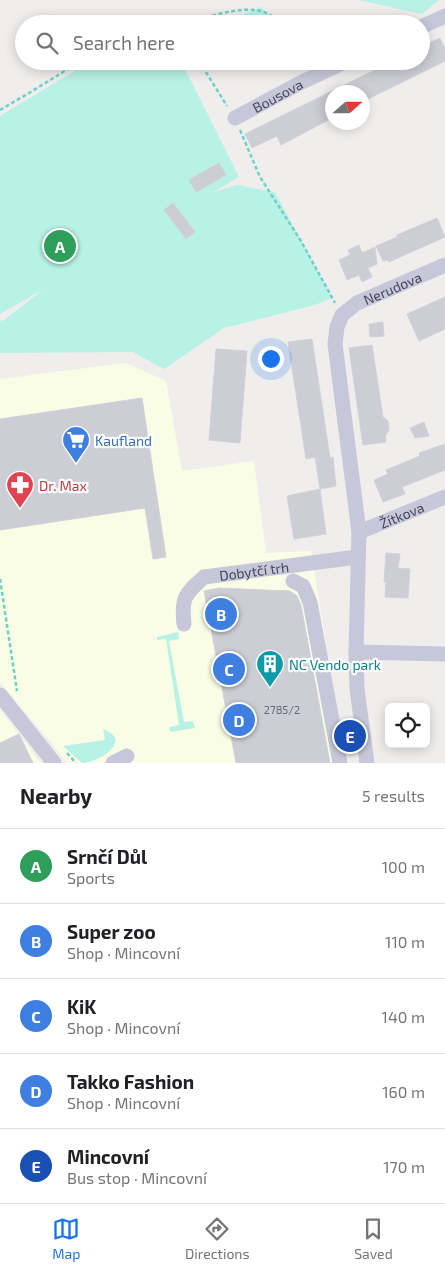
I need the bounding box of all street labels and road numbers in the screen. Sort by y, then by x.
street label: Bousova [249,75,305,116]
street label: Nerudova [360,268,424,308]
street label: Žítkova [377,498,426,531]
street label: Dobytčí trh [218,557,290,583]

